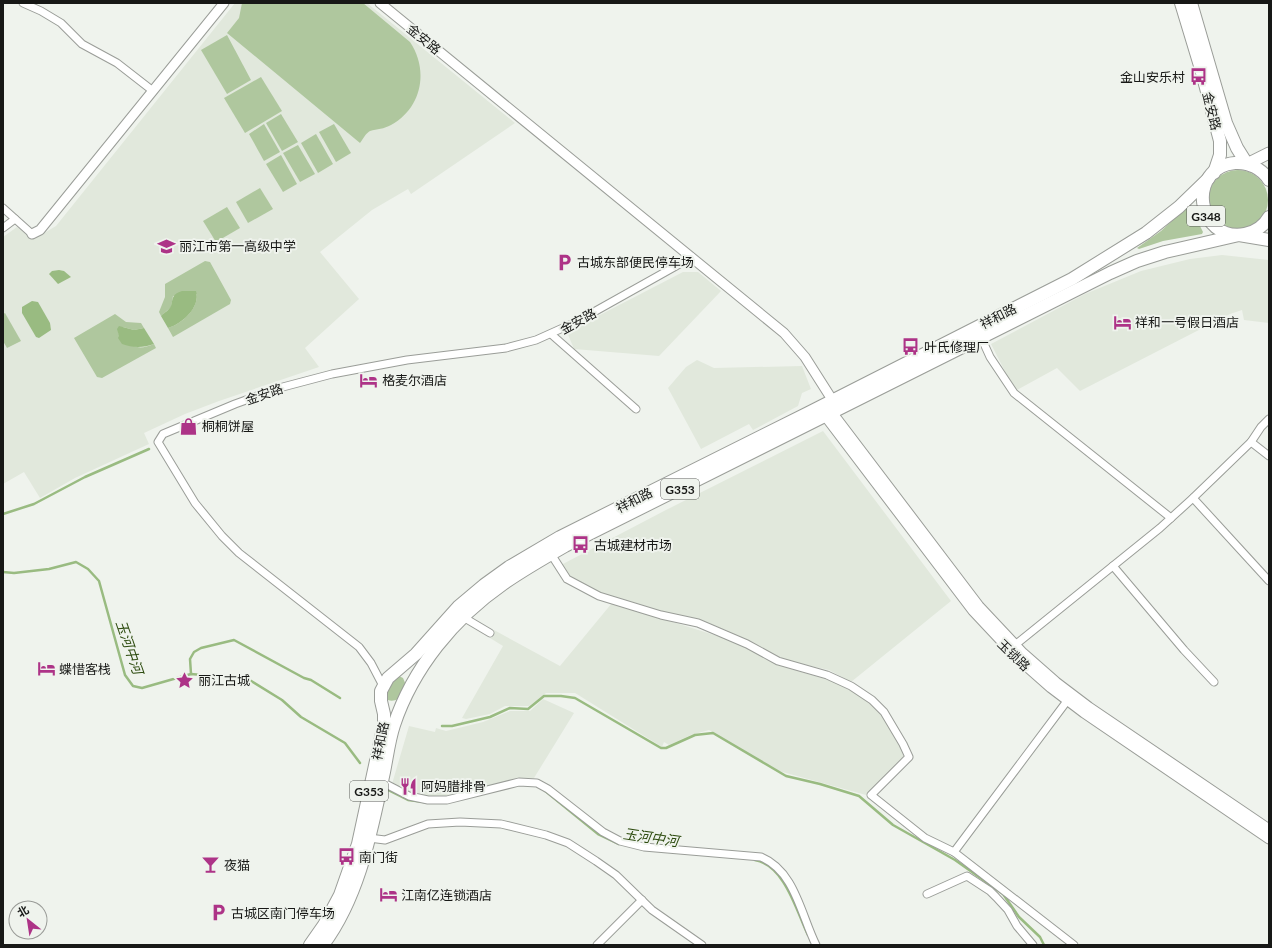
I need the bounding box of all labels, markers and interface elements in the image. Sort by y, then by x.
street label: 金安路 [404,21,444,57]
bus stop icon: 金山安乐村 [1188,67,1208,87]
place label: 金山安乐村 [1120,69,1185,85]
street label: 金安路 [1200,90,1224,132]
road number: G348 [1187,206,1225,226]
school or university icon: 丽江市第一高级中学 [156,236,176,256]
place label: 丽江市第一高级中学 [179,238,296,254]
parking icon: 古城东部便民停车场 [554,252,574,272]
place label: 古城东部便民停车场 [577,254,694,270]
street label: 祥和路 [977,300,1019,332]
street label: 金安路 [557,305,599,337]
hotel icon: 祥和一号假日酒店 [1112,312,1132,332]
place label: 祥和一号假日酒店 [1135,314,1239,330]
bus stop icon: 叶氏修理厂 [901,337,921,357]
place label: 叶氏修理厂 [924,339,989,355]
hotel icon: 格麦尔酒店 [359,370,379,390]
place label: 格麦尔酒店 [382,372,447,388]
street label: 金安路 [243,380,285,408]
shop icon: 桐桐饼屋 [179,416,199,436]
place label: 桐桐饼屋 [202,418,254,434]
road number: G353 [661,479,699,499]
street label: 祥和路 [613,484,655,516]
bus stop icon: 古城建材市场 [571,535,591,555]
place label: 古城建材市场 [594,537,672,553]
water label: 玉河中河 [113,618,148,679]
street label: 玉锁路 [994,636,1034,674]
hotel icon: 蝶惜客栈 [36,659,56,679]
place label: 蝶惜客栈 [59,661,111,677]
place icon: 丽江古城 [175,670,195,690]
place label: 丽江古城 [198,672,250,688]
street label: 祥和路 [368,720,392,762]
restaurant icon: 阿妈腊排骨 [398,776,418,796]
place label: 阿妈腊排骨 [421,778,486,794]
road number: G353 [350,781,388,801]
water label: 玉河中河 [622,825,683,850]
bus stop icon: 南门街 [336,847,356,867]
place label: 南门街 [359,849,398,865]
bar icon: 夜猫 [201,855,221,875]
place label: 夜猫 [224,857,250,873]
hotel icon: 江南亿连锁酒店 [378,885,398,905]
place label: 江南亿连锁酒店 [401,887,492,903]
north arrow [8,900,48,940]
text: 北 [15,903,31,919]
parking icon: 古城区南门停车场 [208,903,228,923]
place label: 古城区南门停车场 [231,905,335,921]

